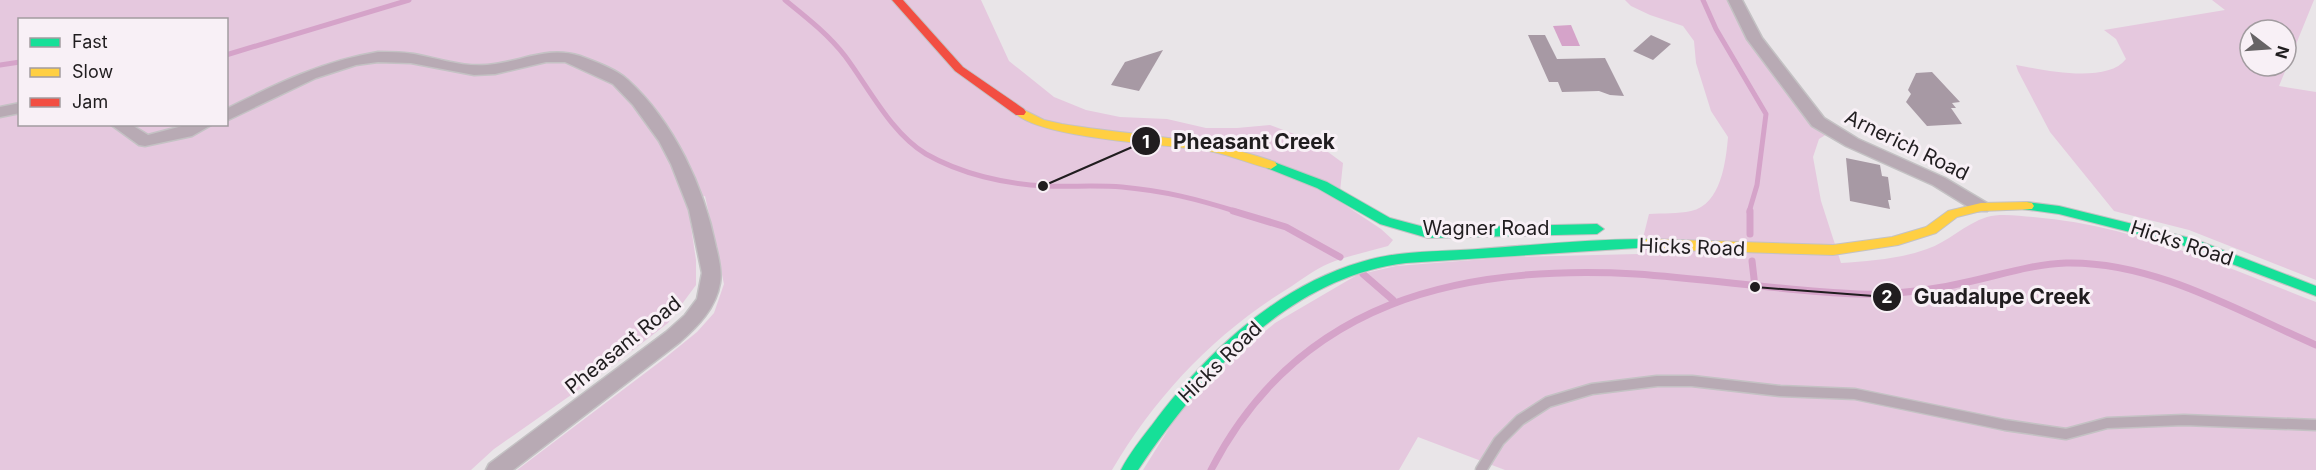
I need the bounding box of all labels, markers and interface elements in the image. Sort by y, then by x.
legend [18,18,228,126]
north arrow [2238,18,2298,78]
text: Fast [72,31,108,52]
text: N [2271,44,2294,61]
text: Slow [72,61,113,82]
text: Jam [72,91,108,112]
street label: Arnerich Road [1841,105,1973,185]
callout: Pheasant Creek [1131,122,1347,161]
text: Pheasant Creek [1173,129,1336,154]
text: 1 [1142,131,1150,152]
street label: Hicks Road [2128,215,2236,271]
street label: Wagner Road [1422,216,1550,240]
street label: Hicks Road [1638,233,1746,261]
callout: Guadalupe Creek [1872,277,2103,316]
text: Guadalupe Creek [1914,284,2091,309]
text: 2 [1881,286,1893,307]
street label: Pheasant Road [560,291,686,399]
street label: Hicks Road [1173,316,1267,408]

